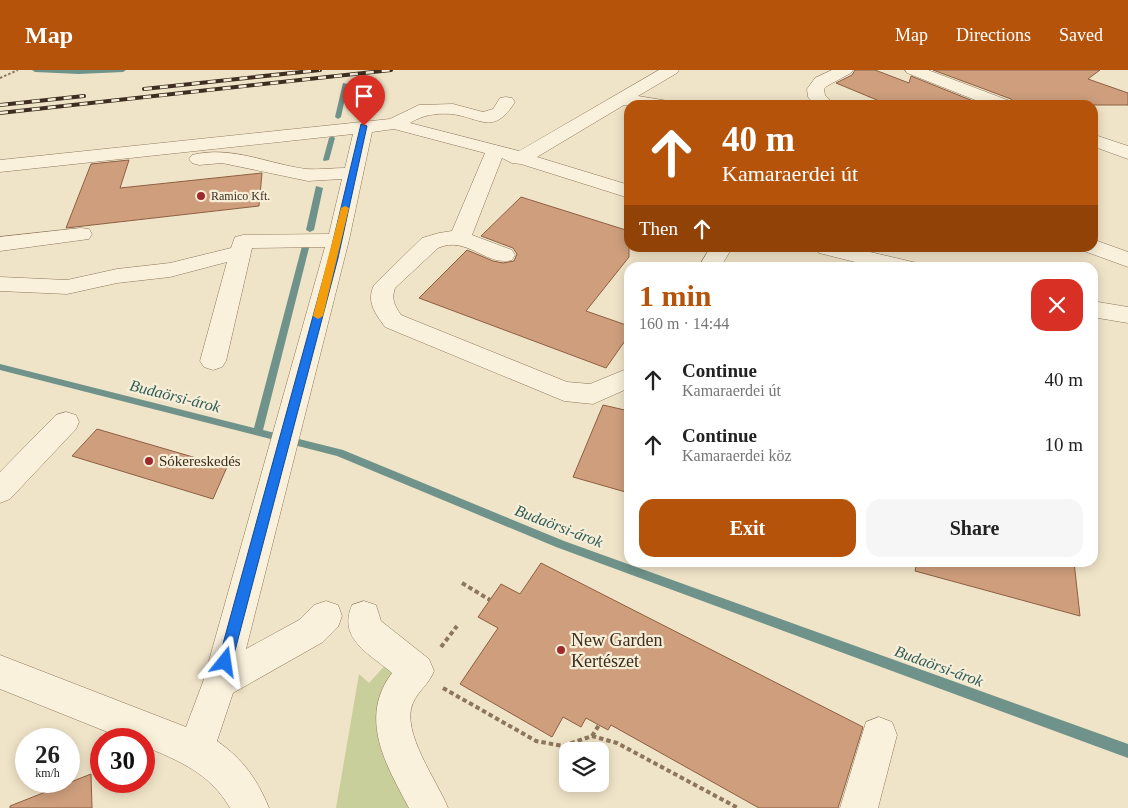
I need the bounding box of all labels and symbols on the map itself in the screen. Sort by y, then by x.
pin [343,75,385,126]
place label: Ramico Kft. [211,189,270,203]
marker: Ramico Kft. [195,190,207,202]
water label: Budaörsi-árok [128,377,223,416]
place label: Sókereskedés [159,453,241,469]
marker: Sókereskedés [143,455,155,467]
water label: Budaörsi-árok [513,501,606,551]
place label: New Garden Kertészet [571,630,662,671]
position arrow [198,635,250,687]
water label: Budaörsi-árok [893,642,986,690]
marker: New Garden Kertészet [555,644,567,656]
speed limit sign: 30 [90,728,155,793]

